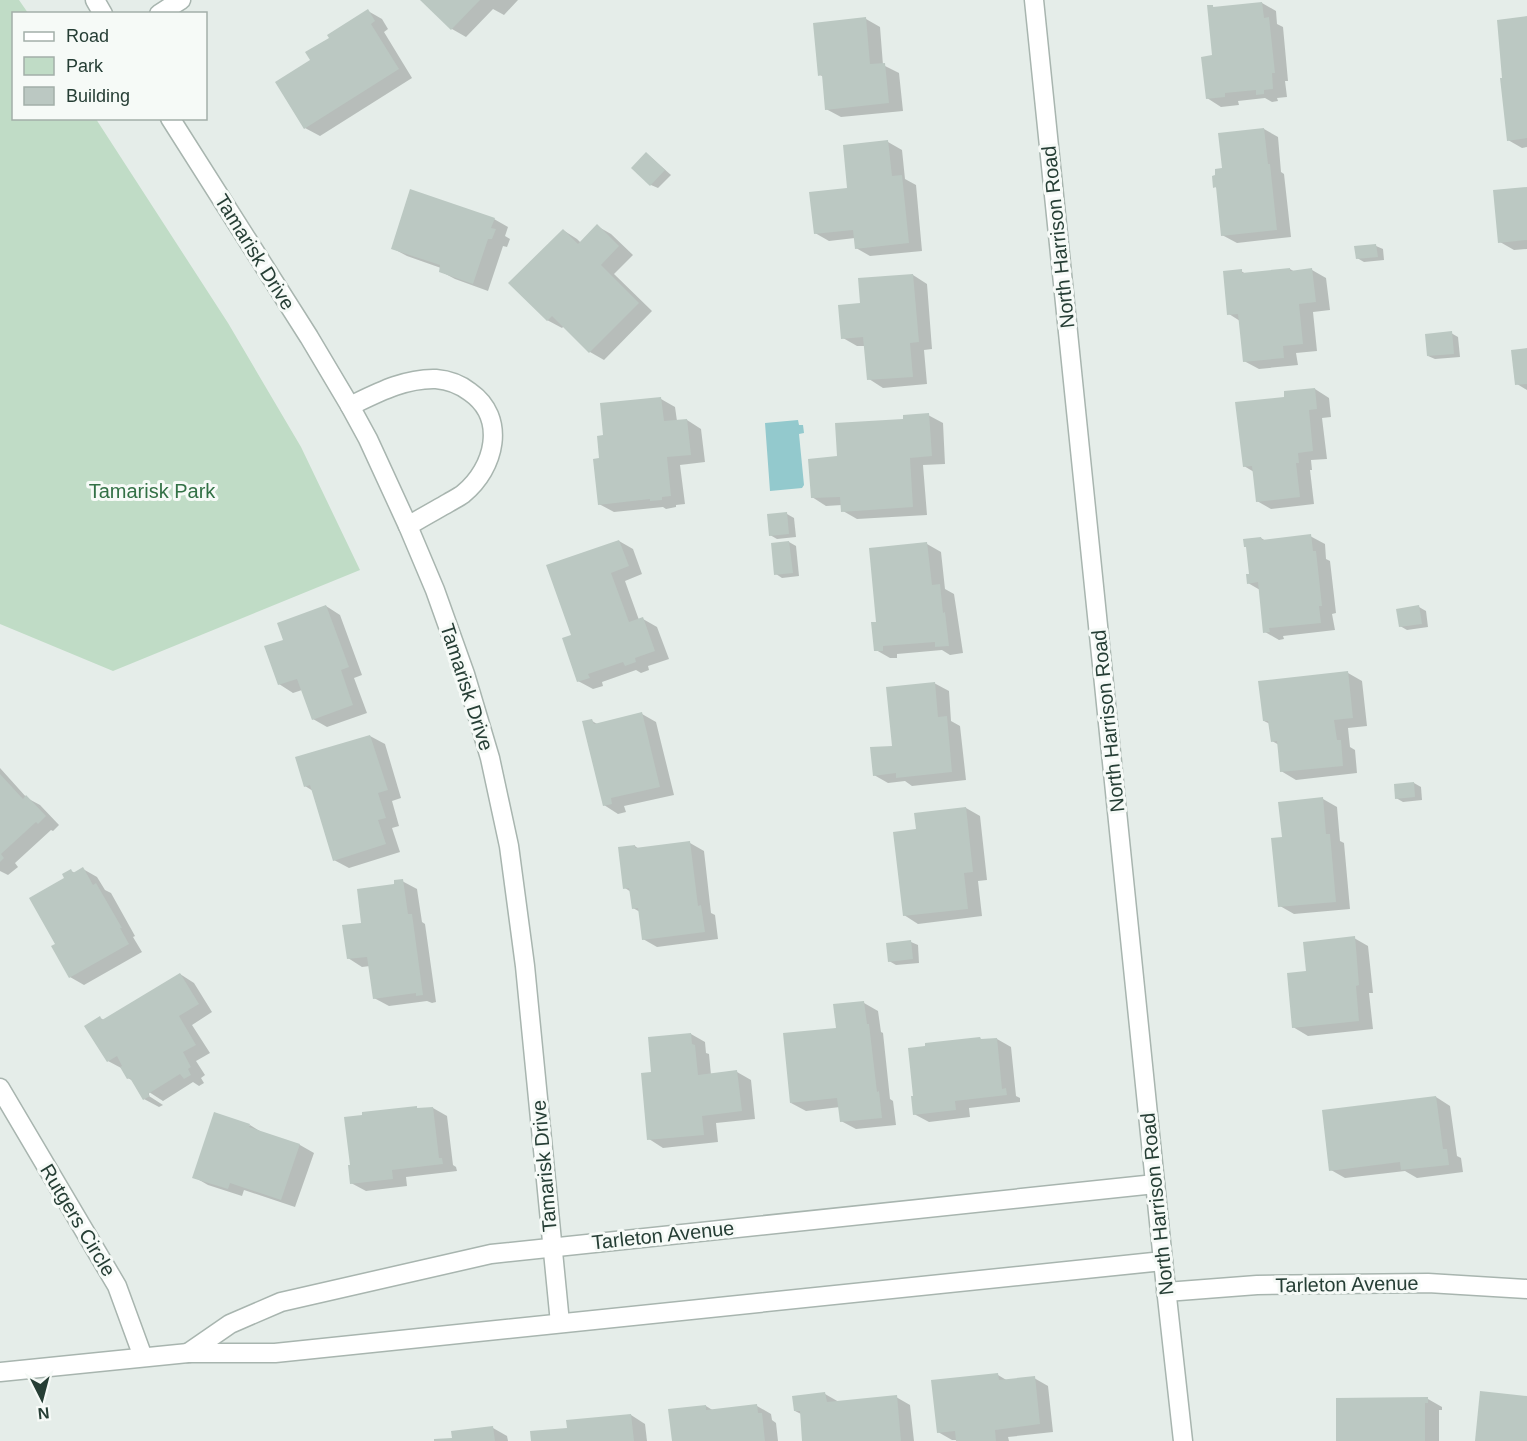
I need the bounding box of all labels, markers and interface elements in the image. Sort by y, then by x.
legend [12,12,207,120]
text: Road [66,26,109,46]
text: Park [66,56,104,76]
text: Building [66,86,130,106]
street label: North Harrison Road [1037,145,1079,329]
street label: Tamarisk Drive [211,190,299,314]
park label: Tamarisk Park [89,480,216,502]
street label: Tamarisk Drive [436,621,498,753]
street label: North Harrison Road [1087,629,1129,813]
street label: Tamarisk Drive [527,1099,561,1233]
street label: North Harrison Road [1136,1112,1178,1296]
street label: Rutgers Circle [36,1160,120,1280]
street label: Tarleton Avenue [591,1217,735,1253]
street label: Tarleton Avenue [1275,1272,1419,1296]
north arrow [12,1369,72,1429]
text: N [37,1404,50,1422]

